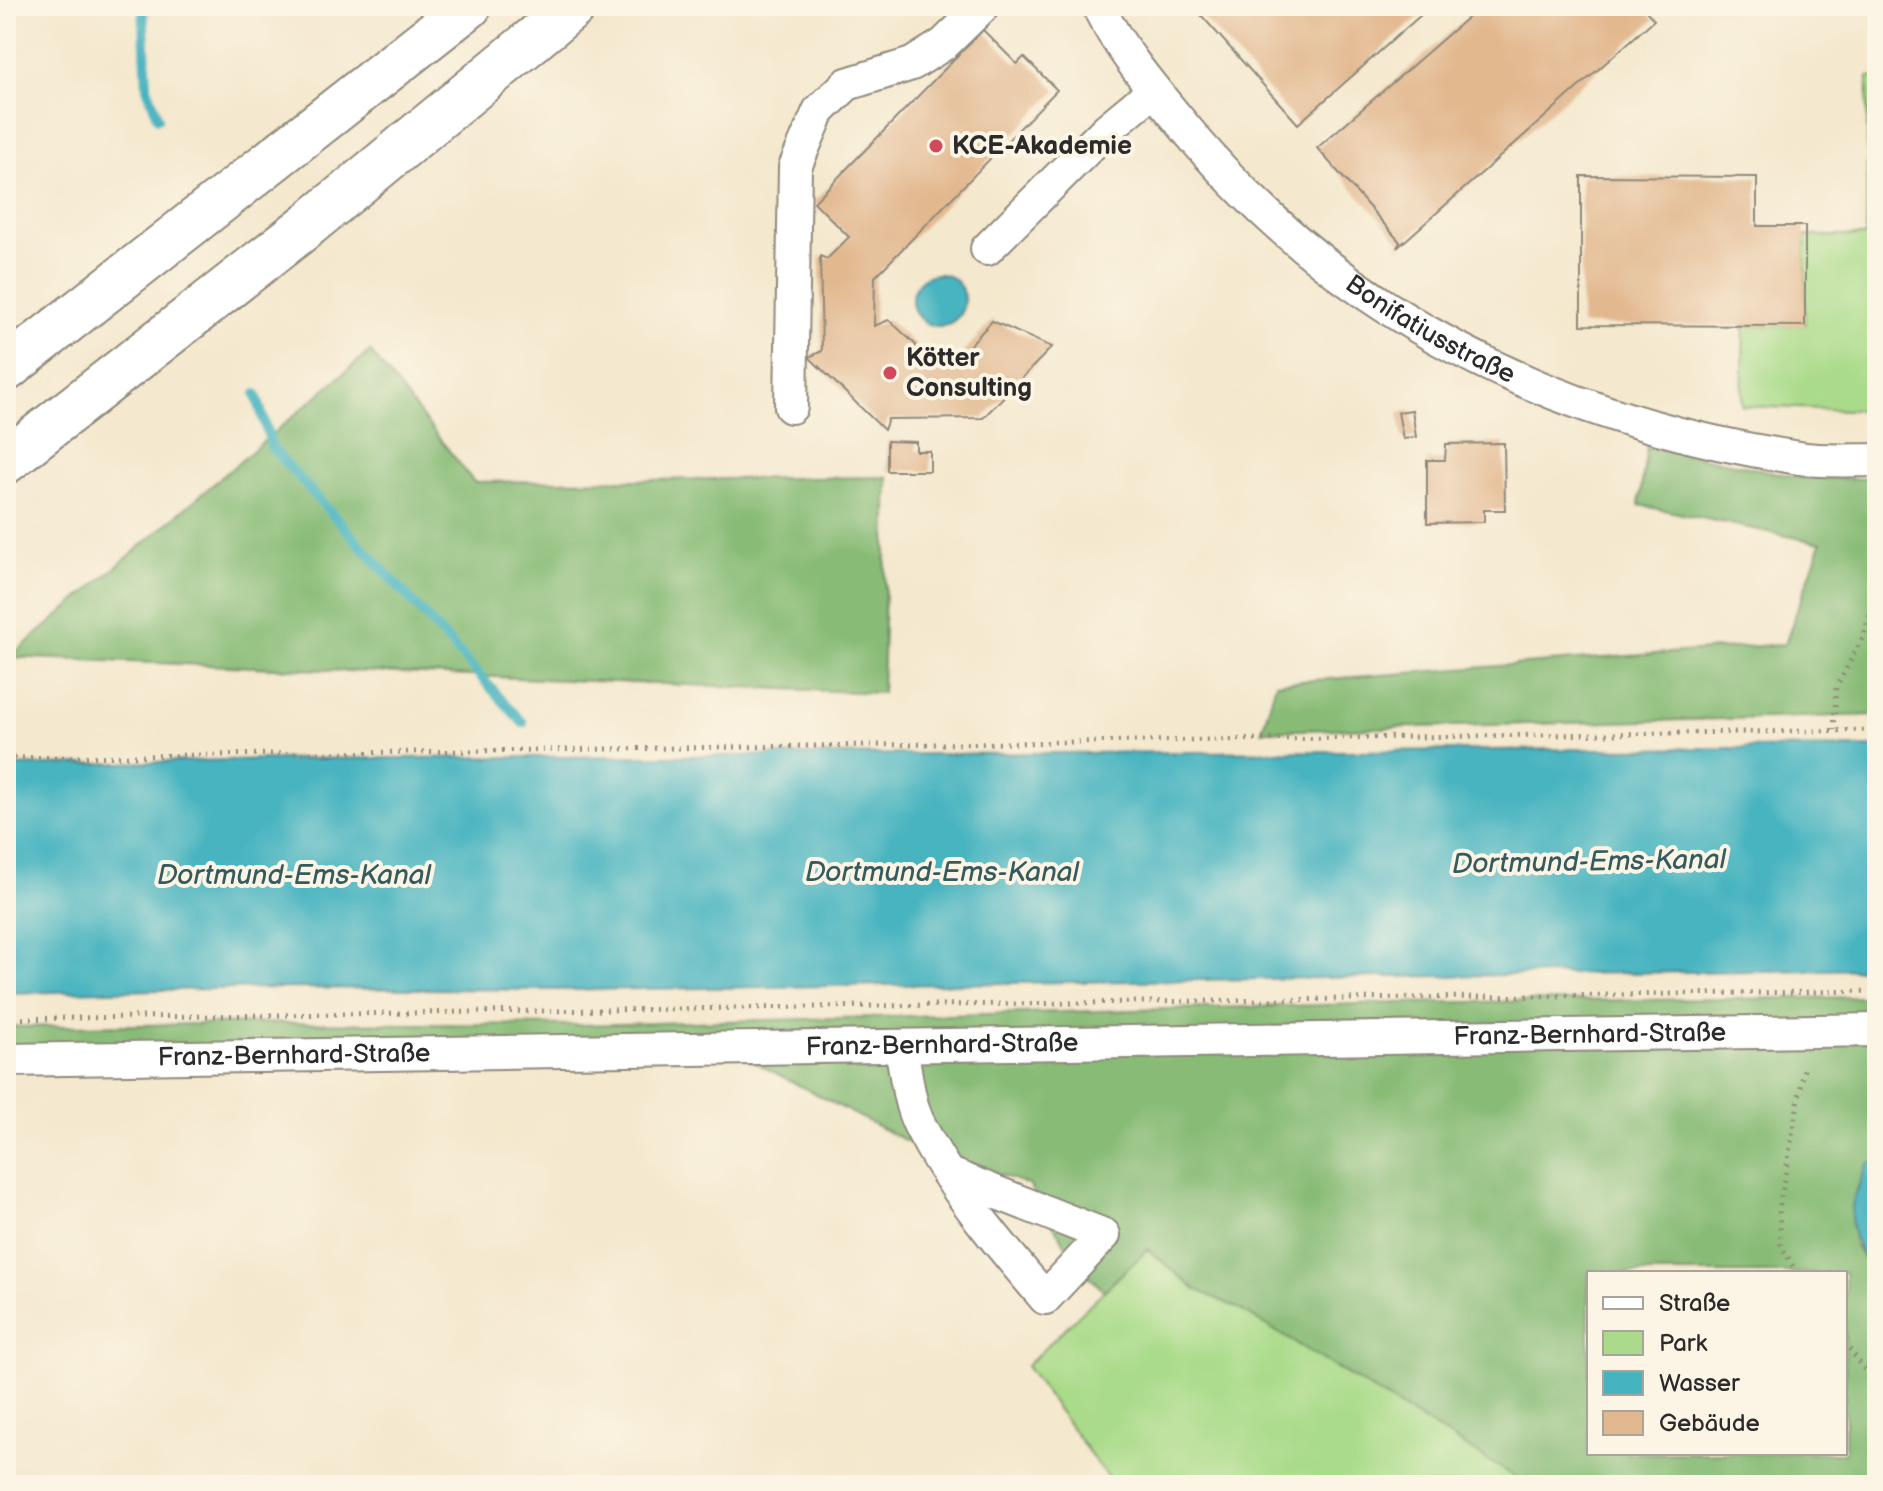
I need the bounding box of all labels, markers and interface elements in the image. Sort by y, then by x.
place label: KCE-Akademie [952,131,1132,162]
marker: KCE-Akademie [927,137,945,155]
street label: Bonifatiusstraße [1339,268,1520,390]
place label: Kötter Consulting [906,343,1032,404]
marker: Kötter Consulting [881,364,899,382]
water label: Dortmund-Ems-Kanal [1452,843,1728,881]
water label: Dortmund-Ems-Kanal [805,856,1081,889]
water label: Dortmund-Ems-Kanal [157,859,433,892]
street label: Franz-Bernhard-Straße [1453,1017,1726,1052]
street label: Franz-Bernhard-Straße [805,1027,1078,1063]
street label: Franz-Bernhard-Straße [157,1038,431,1073]
legend [1587,1271,1847,1455]
text: Straße [1659,1289,1730,1318]
text: Park [1659,1329,1707,1358]
text: Wasser [1659,1369,1740,1398]
text: Gebäude [1659,1409,1760,1438]

